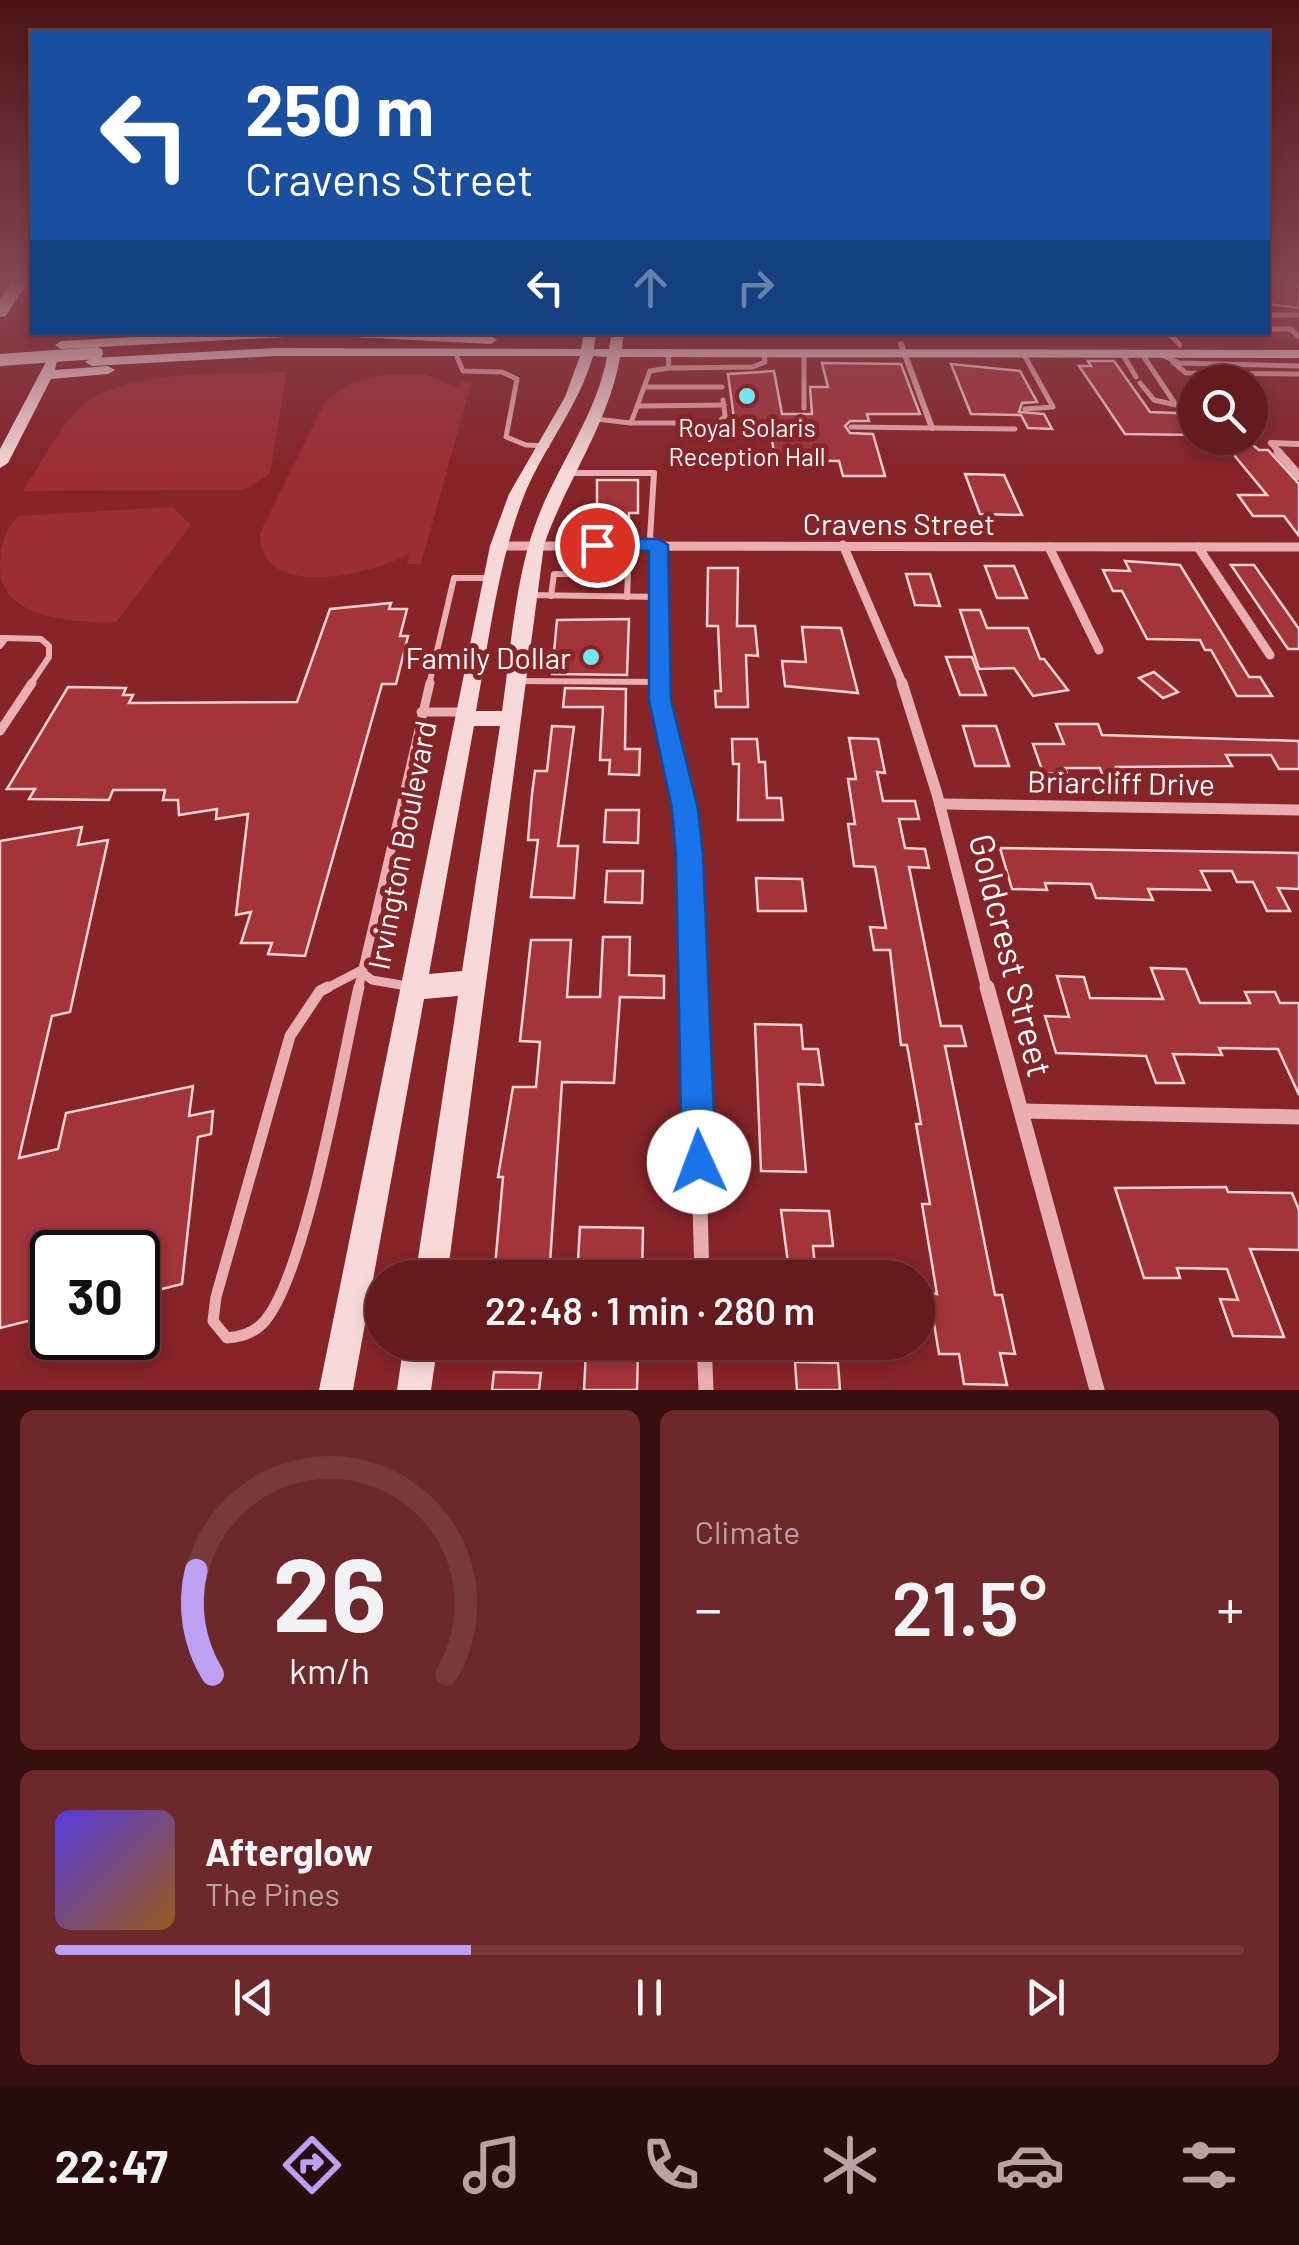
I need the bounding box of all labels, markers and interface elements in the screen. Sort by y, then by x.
text: 250 m [245,66,434,150]
icon: left [80,70,210,200]
text: Cravens Street [245,151,534,205]
icon: left [518,260,573,315]
icon: ahead [623,260,678,315]
icon: right [728,260,783,315]
map controls [1178,365,1268,455]
button: search [1178,365,1268,455]
marker: Royal Solaris Reception Hall [736,385,758,407]
place label: Royal Solaris Reception Hall [669,412,825,471]
pin [555,503,640,588]
street label: Cravens Street [803,505,995,541]
icon: arrive [570,518,625,573]
place label: Family Dollar [405,639,571,675]
marker: Family Dollar [580,646,602,668]
street label: Irvington Boulevard [359,717,443,973]
street label: Briarcliff Drive [1027,762,1215,802]
street label: Goldcrest Street [962,829,1062,1081]
position arrow [647,1110,751,1214]
speed limit sign: 30 [30,1230,160,1360]
text: 22:48 · 1 min · 280 m [485,1287,815,1333]
text: Climate [695,1512,800,1550]
text: 26 [273,1528,387,1653]
text: 21.5° [891,1561,1047,1651]
text: − [695,1574,722,1640]
text: + [1216,1574,1244,1640]
text: km/h [289,1648,370,1691]
text: Afterglow [205,1828,373,1874]
text: The Pines [205,1874,340,1912]
icon: previous [226,1970,281,2025]
icon: pause [622,1970,677,2025]
icon: next [1018,1970,1073,2025]
icon: directions [277,2130,347,2200]
icon: music [457,2130,527,2200]
icon: phone [636,2130,706,2200]
icon: climate [815,2130,885,2200]
icon: car [995,2130,1065,2200]
icon: filters [1174,2130,1244,2200]
text: 22:47 [55,2138,168,2192]

